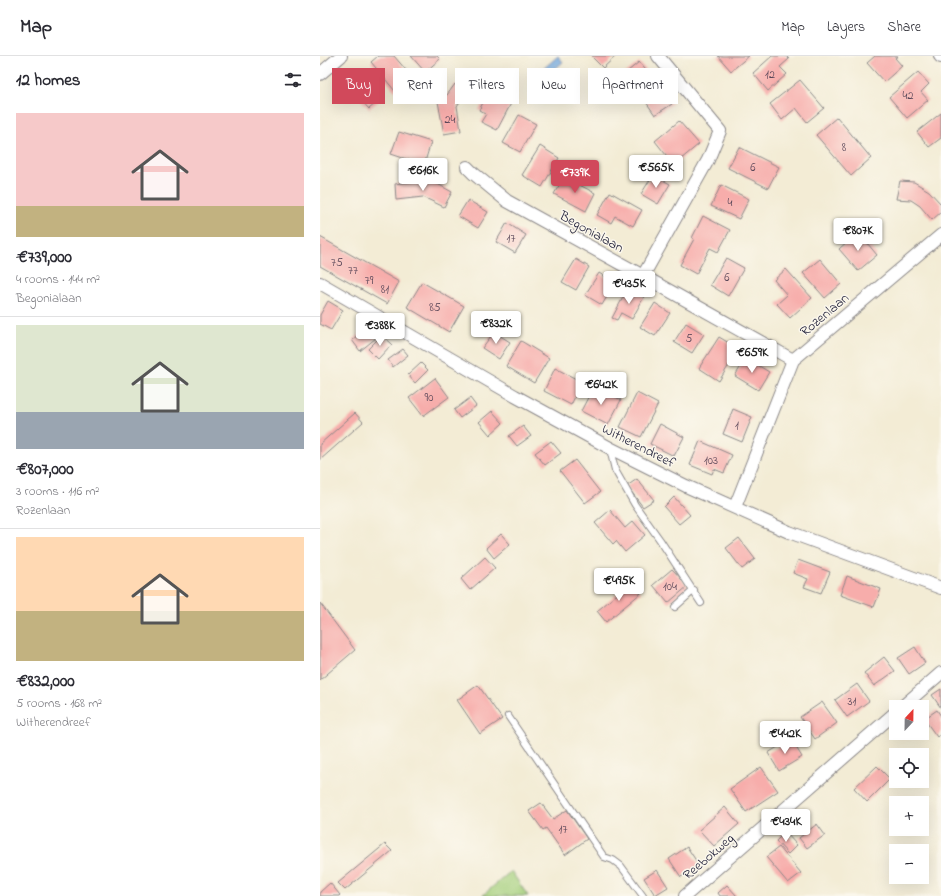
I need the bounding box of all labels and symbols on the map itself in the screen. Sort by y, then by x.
house number: 12 [765,66,775,84]
house number: 42 [903,87,913,105]
house number: 24 [445,111,456,129]
house number: 8 [842,139,847,157]
pin: €565K [628,155,684,189]
pin: €616K [395,158,451,192]
house number: 6 [750,159,756,177]
pin: €739K [547,160,603,194]
house number: 4 [728,194,733,212]
street label: Begonialaan [554,206,627,260]
pin: €807K [830,218,886,252]
house number: 17 [507,230,515,248]
house number: 75 [331,254,343,272]
house number: 77 [348,262,358,280]
house number: 6 [724,269,730,287]
pin: €435K [601,271,657,305]
house number: 79 [365,272,374,290]
house number: 81 [381,281,389,299]
street label: Rozenlaan [796,288,854,342]
house number: 85 [429,299,441,317]
pin: €832K [468,311,524,345]
pin: €388K [352,313,408,347]
house number: 5 [686,330,693,348]
pin: €659K [724,340,780,374]
pin: €642K [573,372,629,406]
house number: 90 [425,389,433,407]
house number: 1 [735,417,739,435]
street label: Witherendreef [598,419,679,474]
house number: 103 [704,452,718,470]
pin: €495K [591,568,647,602]
house number: 104 [663,578,677,596]
house number: 31 [848,693,857,711]
north arrow [889,700,929,740]
pin: €442K [757,721,813,755]
pin: €434K [758,809,814,843]
house number: 17 [559,821,567,839]
street label: Reebokweg [679,829,740,886]

